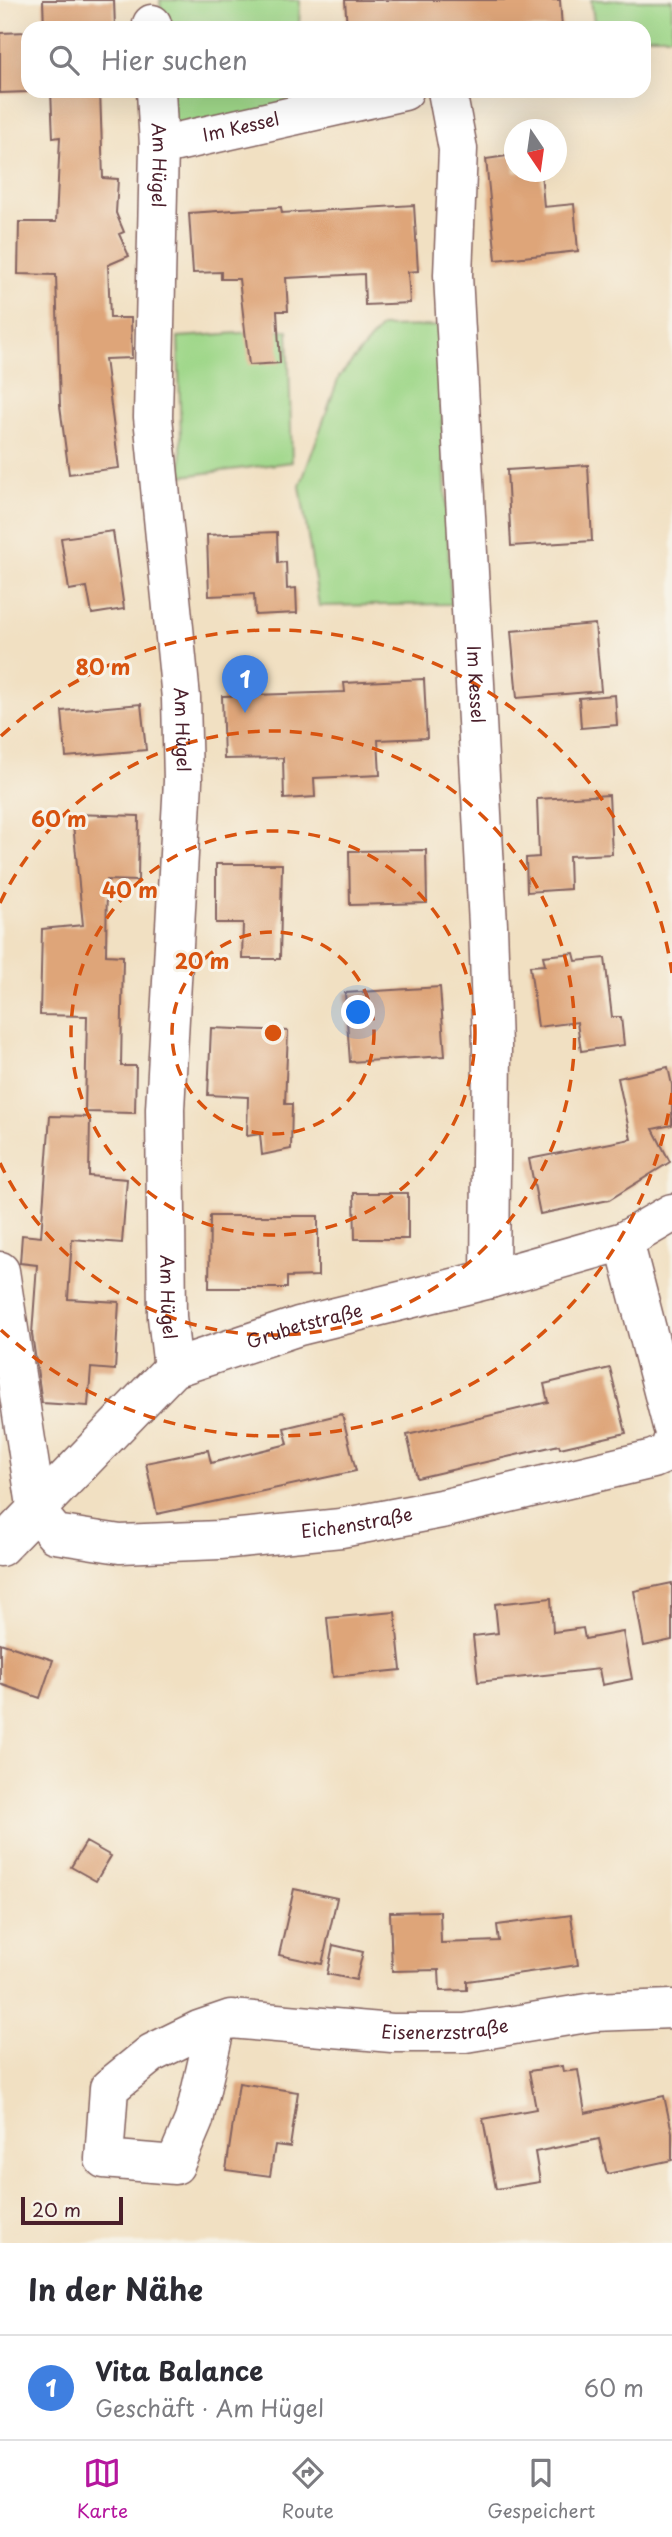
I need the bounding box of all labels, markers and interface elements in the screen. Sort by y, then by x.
search box [21,21,651,98]
text: Hier suchen [101,40,248,79]
icon: search [45,41,83,79]
street label: Im Kessel [200,104,282,148]
north arrow [504,119,567,182]
street label: Am Hügel [146,122,174,208]
street label: Im Kessel [461,645,492,724]
text: 80 m [76,650,130,682]
pin: 1 [222,655,268,713]
street label: Am Hügel [168,686,198,772]
text: 60 m [31,802,87,834]
text: 40 m [102,873,158,905]
text: 20 m [175,944,229,976]
your location [341,995,375,1029]
centre of rings [261,1021,285,1045]
street label: Am Hügel [154,1254,184,1340]
street label: Grubetstraße [243,1296,365,1355]
street label: Eichenstraße [300,1500,415,1544]
street label: Eisenerzstraße [380,2011,510,2045]
scale bar [21,2194,122,2226]
text: 20 m [32,2195,81,2223]
text: In der Nähe [28,2266,203,2311]
text: Vita Balance [95,2351,263,2390]
text: 1 [46,2370,57,2405]
text: 60 m [584,2370,644,2405]
text: Geschäft · Am Hügel [95,2390,324,2425]
tab: Karte [77,2454,128,2524]
tab: Route [282,2454,334,2524]
tab: Gespeichert [487,2454,595,2524]

